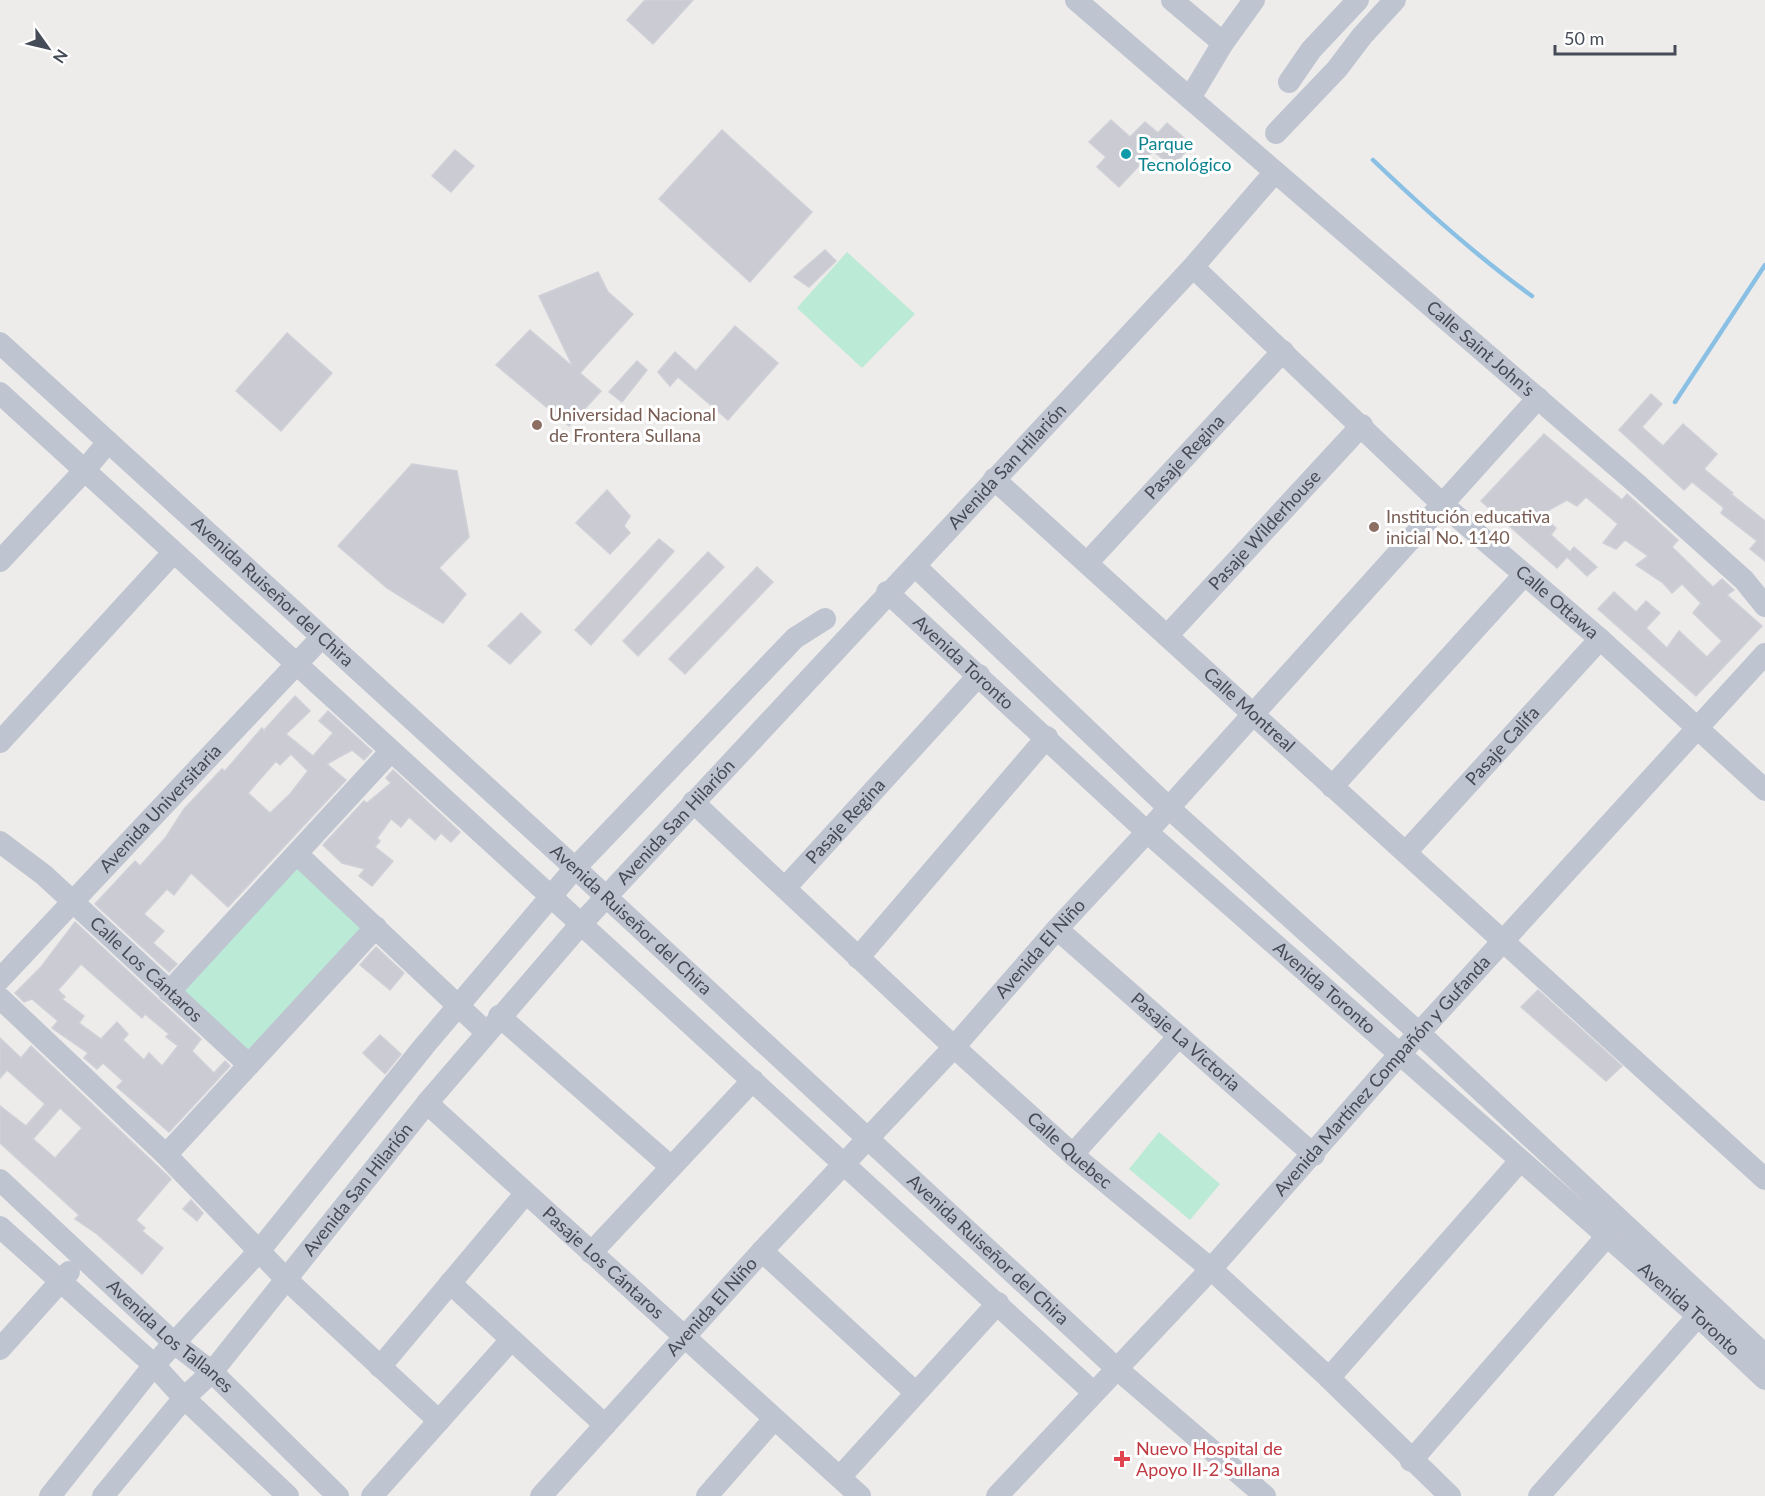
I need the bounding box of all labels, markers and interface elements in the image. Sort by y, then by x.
north arrow [18,18,78,78]
scale bar [1555,18,1675,56]
text: 50 m [1564,27,1604,49]
text: N [50,46,72,67]
place label: Parque Tecnológico [1138,132,1232,175]
marker: Parque Tecnológico [1119,147,1133,161]
street label: Calle Saint John's [1422,295,1540,401]
street label: Avenida San Hilarión [943,399,1070,533]
place label: Universidad Nacional de Frontera Sullana [549,403,716,446]
street label: Pasaje Regina [1139,410,1229,504]
marker: Universidad Nacional de Frontera Sullana [530,418,544,432]
street label: Pasaje Wilderhouse [1203,465,1325,594]
place label: Institución educativa inicial No. 1140 [1386,505,1550,548]
street label: Avenida Ruiseñor del Chira [187,511,359,671]
marker: Institución educativa inicial No. 1140 [1367,520,1381,534]
street label: Calle Ottawa [1512,560,1604,643]
street label: Avenida Toronto [909,610,1019,714]
street label: Calle Montreal [1199,662,1300,756]
street label: Pasaje Califa [1460,701,1543,790]
street label: Avenida Universitaria [94,739,225,877]
street label: Avenida San Hilarión [611,754,739,889]
street label: Pasaje Regina [801,774,889,868]
street label: Avenida Ruiseñor del Chira [546,839,717,999]
street label: Avenida El Niño [990,894,1090,1002]
street label: Calle Los Cántaros [86,911,208,1026]
street label: Avenida Toronto [1269,936,1381,1038]
street label: Avenida Martínez Compañón y Gufanda [1268,951,1494,1200]
street label: Pasaje La Victoria [1127,987,1245,1095]
street label: Calle Quebec [1023,1107,1117,1193]
street label: Avenida San Hilarión [297,1118,417,1260]
street label: Avenida Ruiseñor del Chira [903,1169,1074,1329]
street label: Pasaje Los Cántaros [539,1202,669,1323]
street label: Avenida El Niño [661,1252,761,1360]
street label: Avenida Toronto [1634,1257,1745,1360]
street label: Avenida Los Tallanes [103,1274,239,1397]
place label: Nuevo Hospital de Apoyo II-2 Sullana [1136,1437,1283,1480]
marker: Nuevo Hospital de Apoyo II-2 Sullana [1113,1450,1131,1468]

